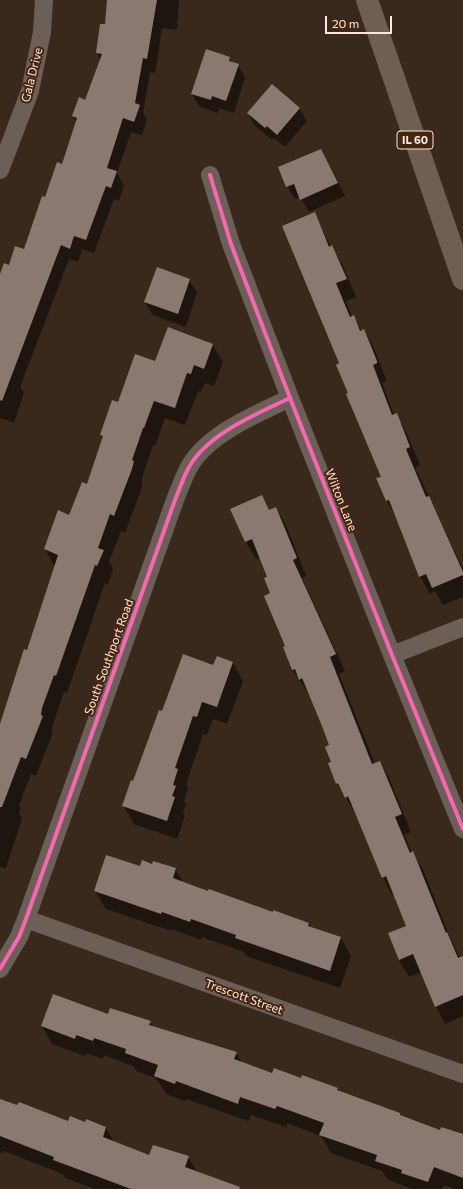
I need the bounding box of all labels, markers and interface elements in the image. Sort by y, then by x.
scale bar [327,8,394,34]
text: 20 m [332,16,359,30]
street label: Gala Drive [18,46,46,104]
road number: IL 60 [397,131,433,149]
street label: Wilton Lane [322,467,360,533]
street label: South Southport Road [81,597,137,717]
street label: Trescott Street [203,976,285,1018]

